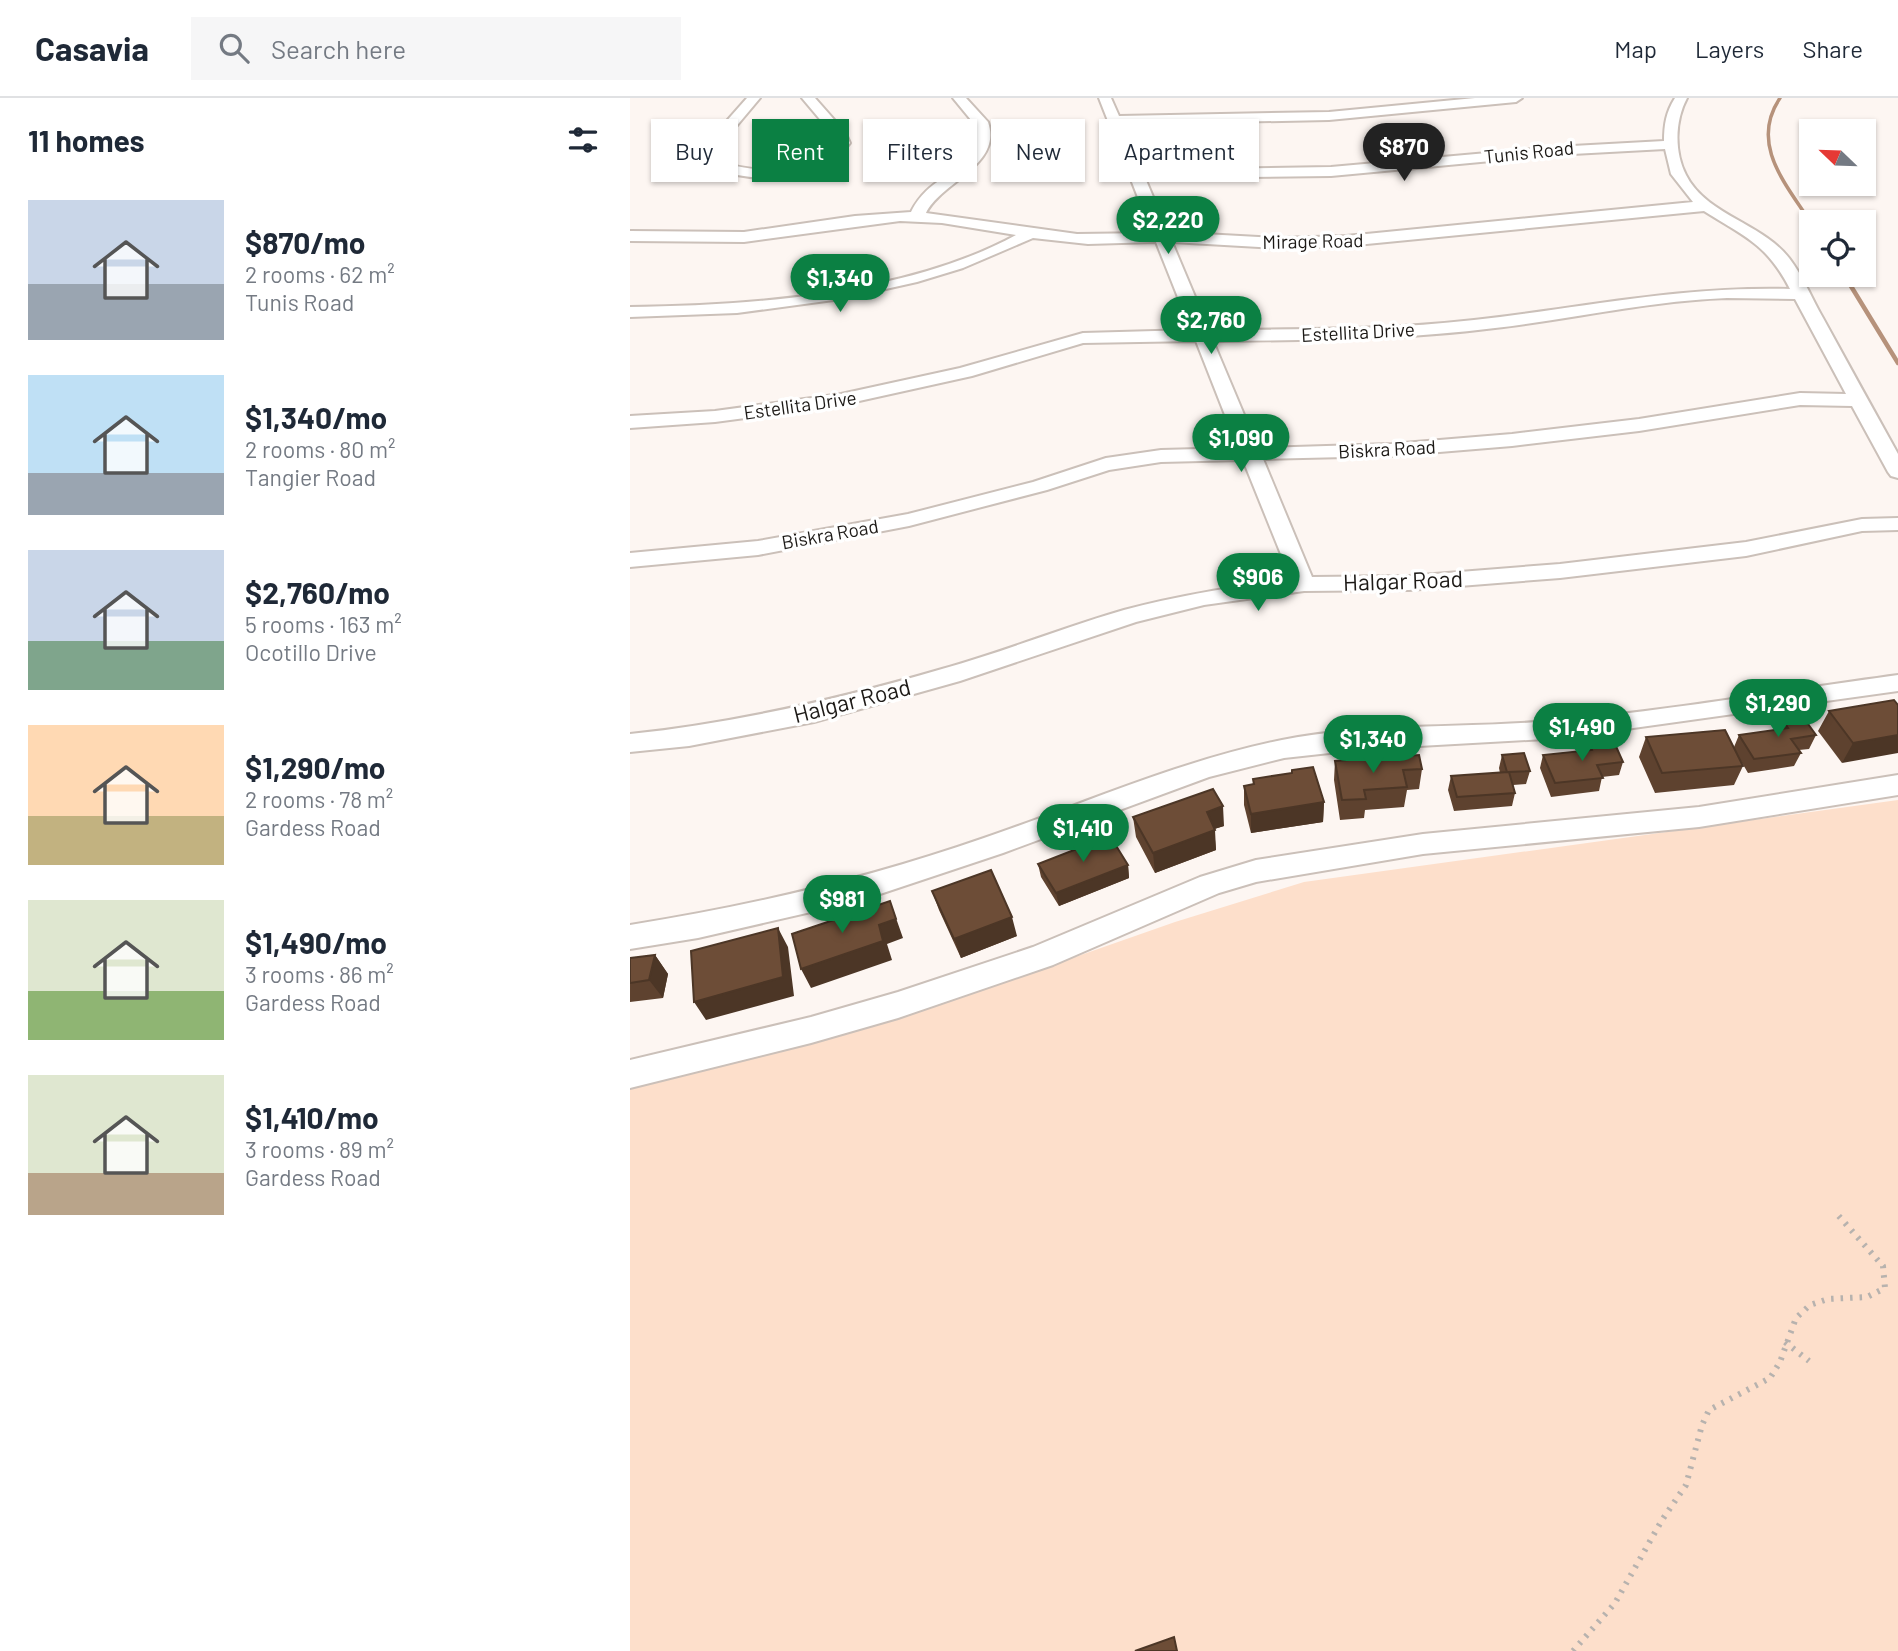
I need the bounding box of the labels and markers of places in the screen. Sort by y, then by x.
pin: $870 [1363,123,1445,183]
pin: $2,220 [1111,197,1225,256]
pin: $1,340 [783,254,897,314]
pin: $2,760 [1154,296,1268,356]
pin: $1,090 [1184,414,1298,474]
pin: $906 [1217,554,1299,613]
pin: $1,290 [1721,680,1835,739]
pin: $1,490 [1525,704,1639,763]
pin: $1,340 [1316,716,1430,775]
pin: $1,410 [1026,804,1140,864]
pin: $981 [801,876,883,935]

